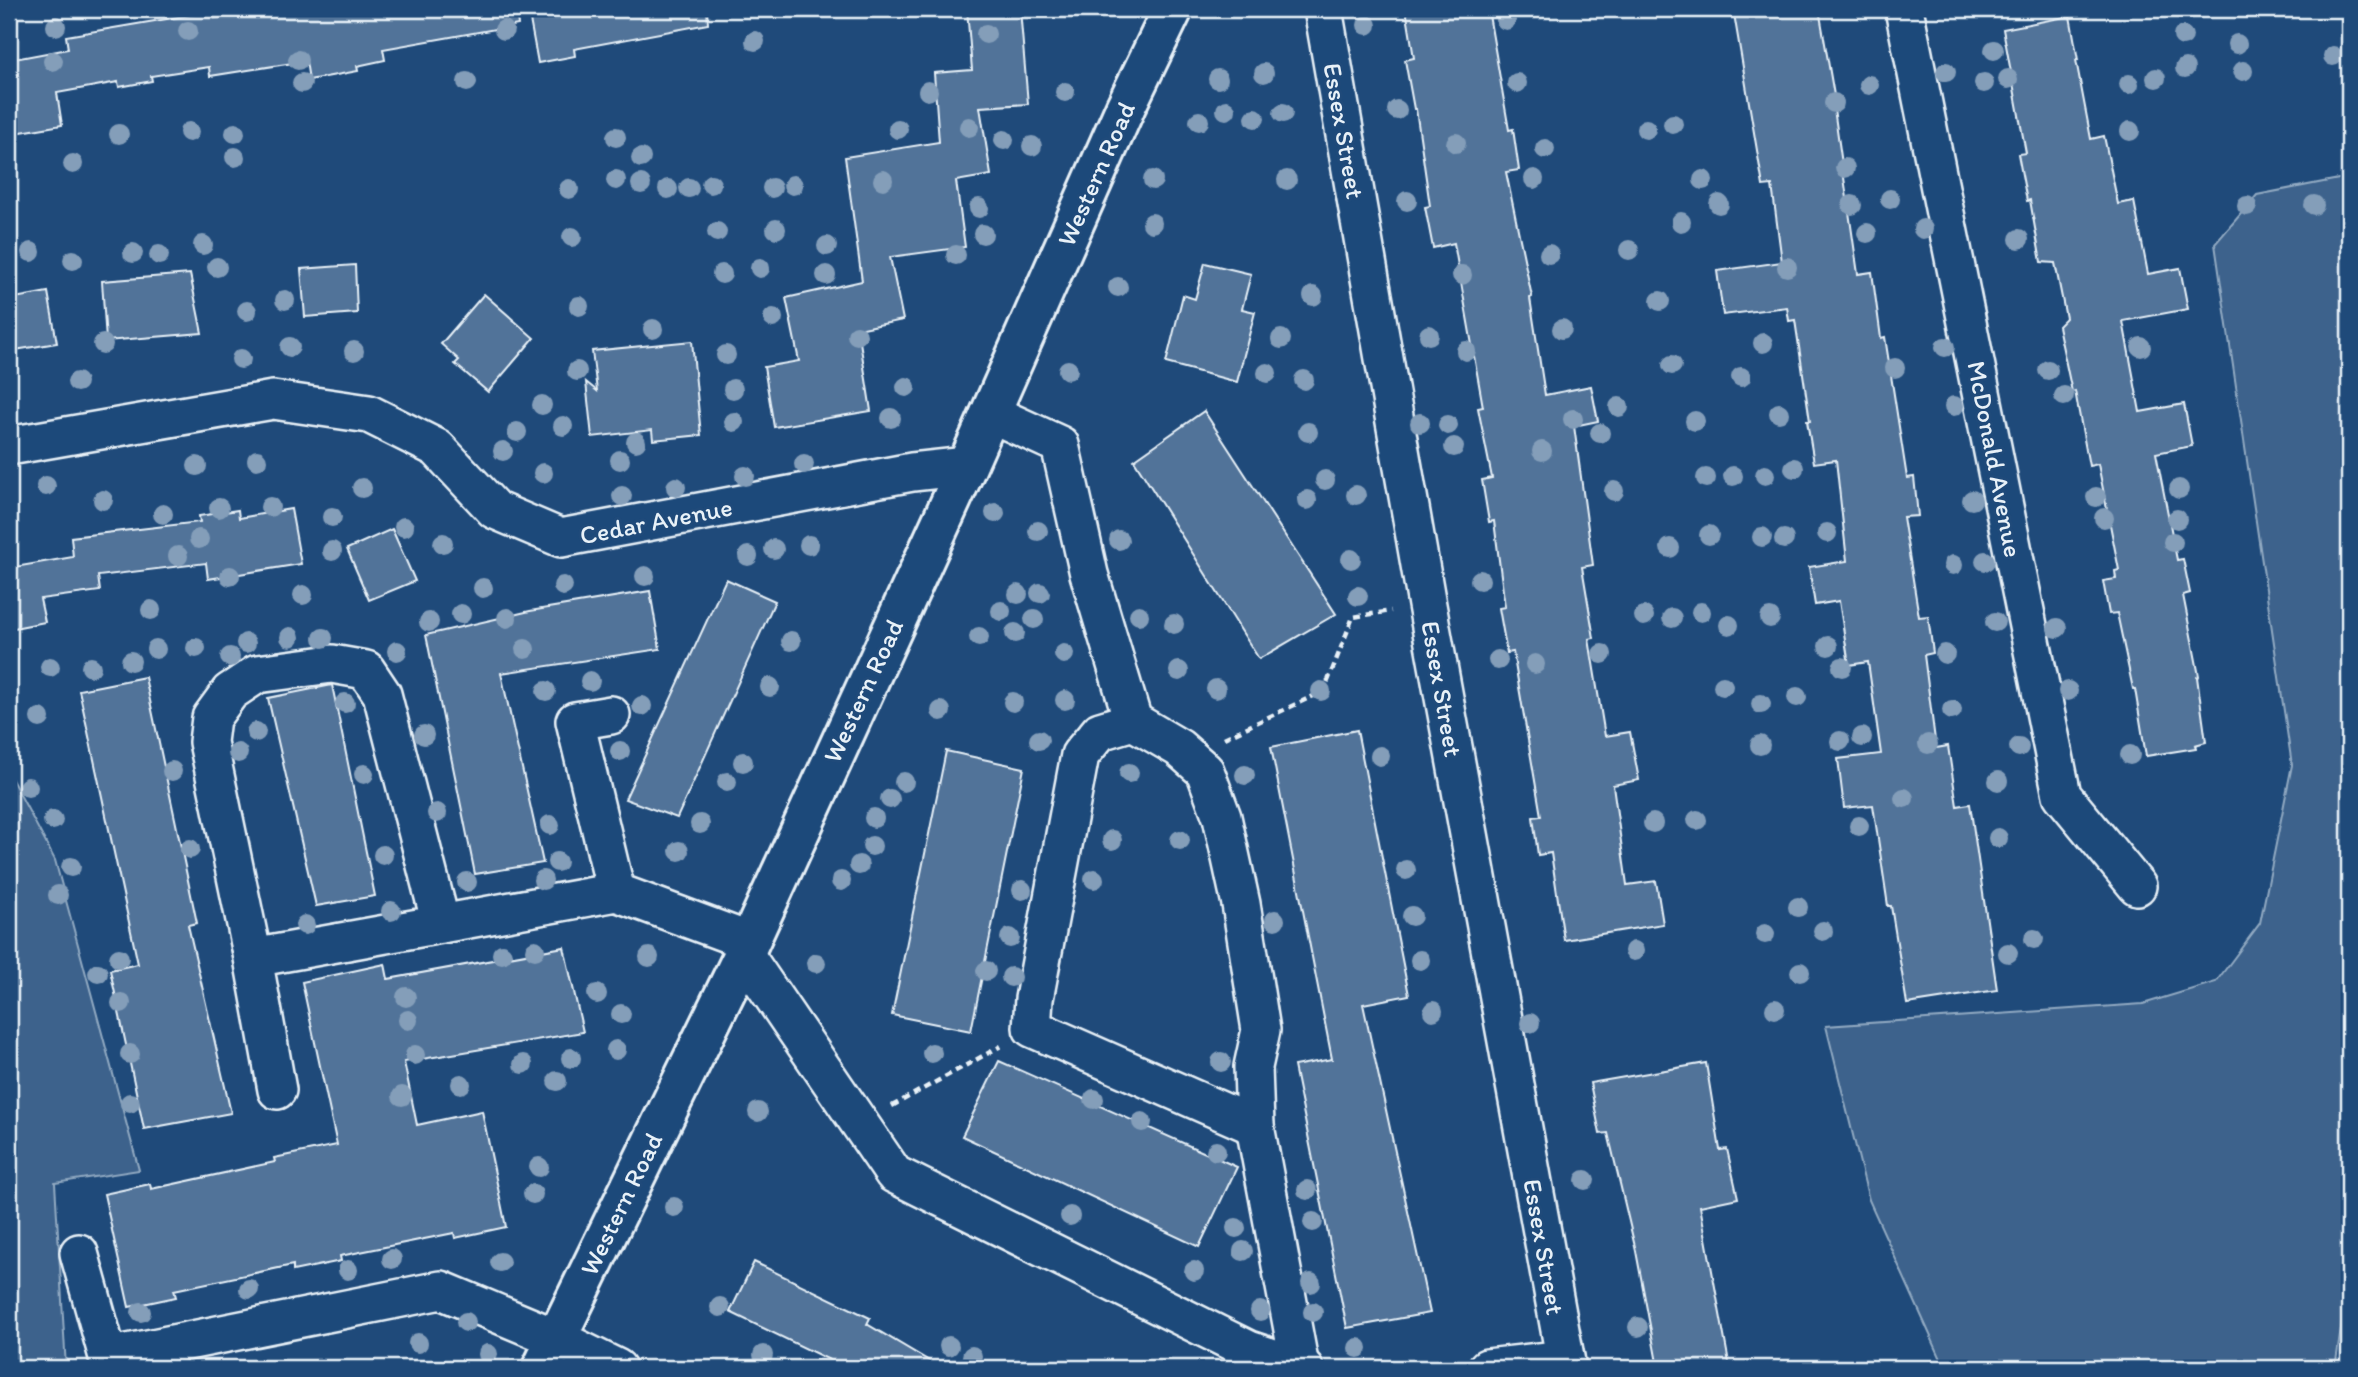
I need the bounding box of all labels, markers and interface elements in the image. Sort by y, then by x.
street label: Essex Street [1316,61,1372,202]
street label: Western Road [1050,97,1142,251]
street label: McDonald Avenue [1960,358,2030,560]
street label: Cedar Avenue [577,491,735,551]
street label: Western Road [816,614,910,768]
street label: Essex Street [1414,619,1470,760]
street label: Western Road [573,1127,669,1281]
street label: Essex Street [1516,1177,1572,1318]

